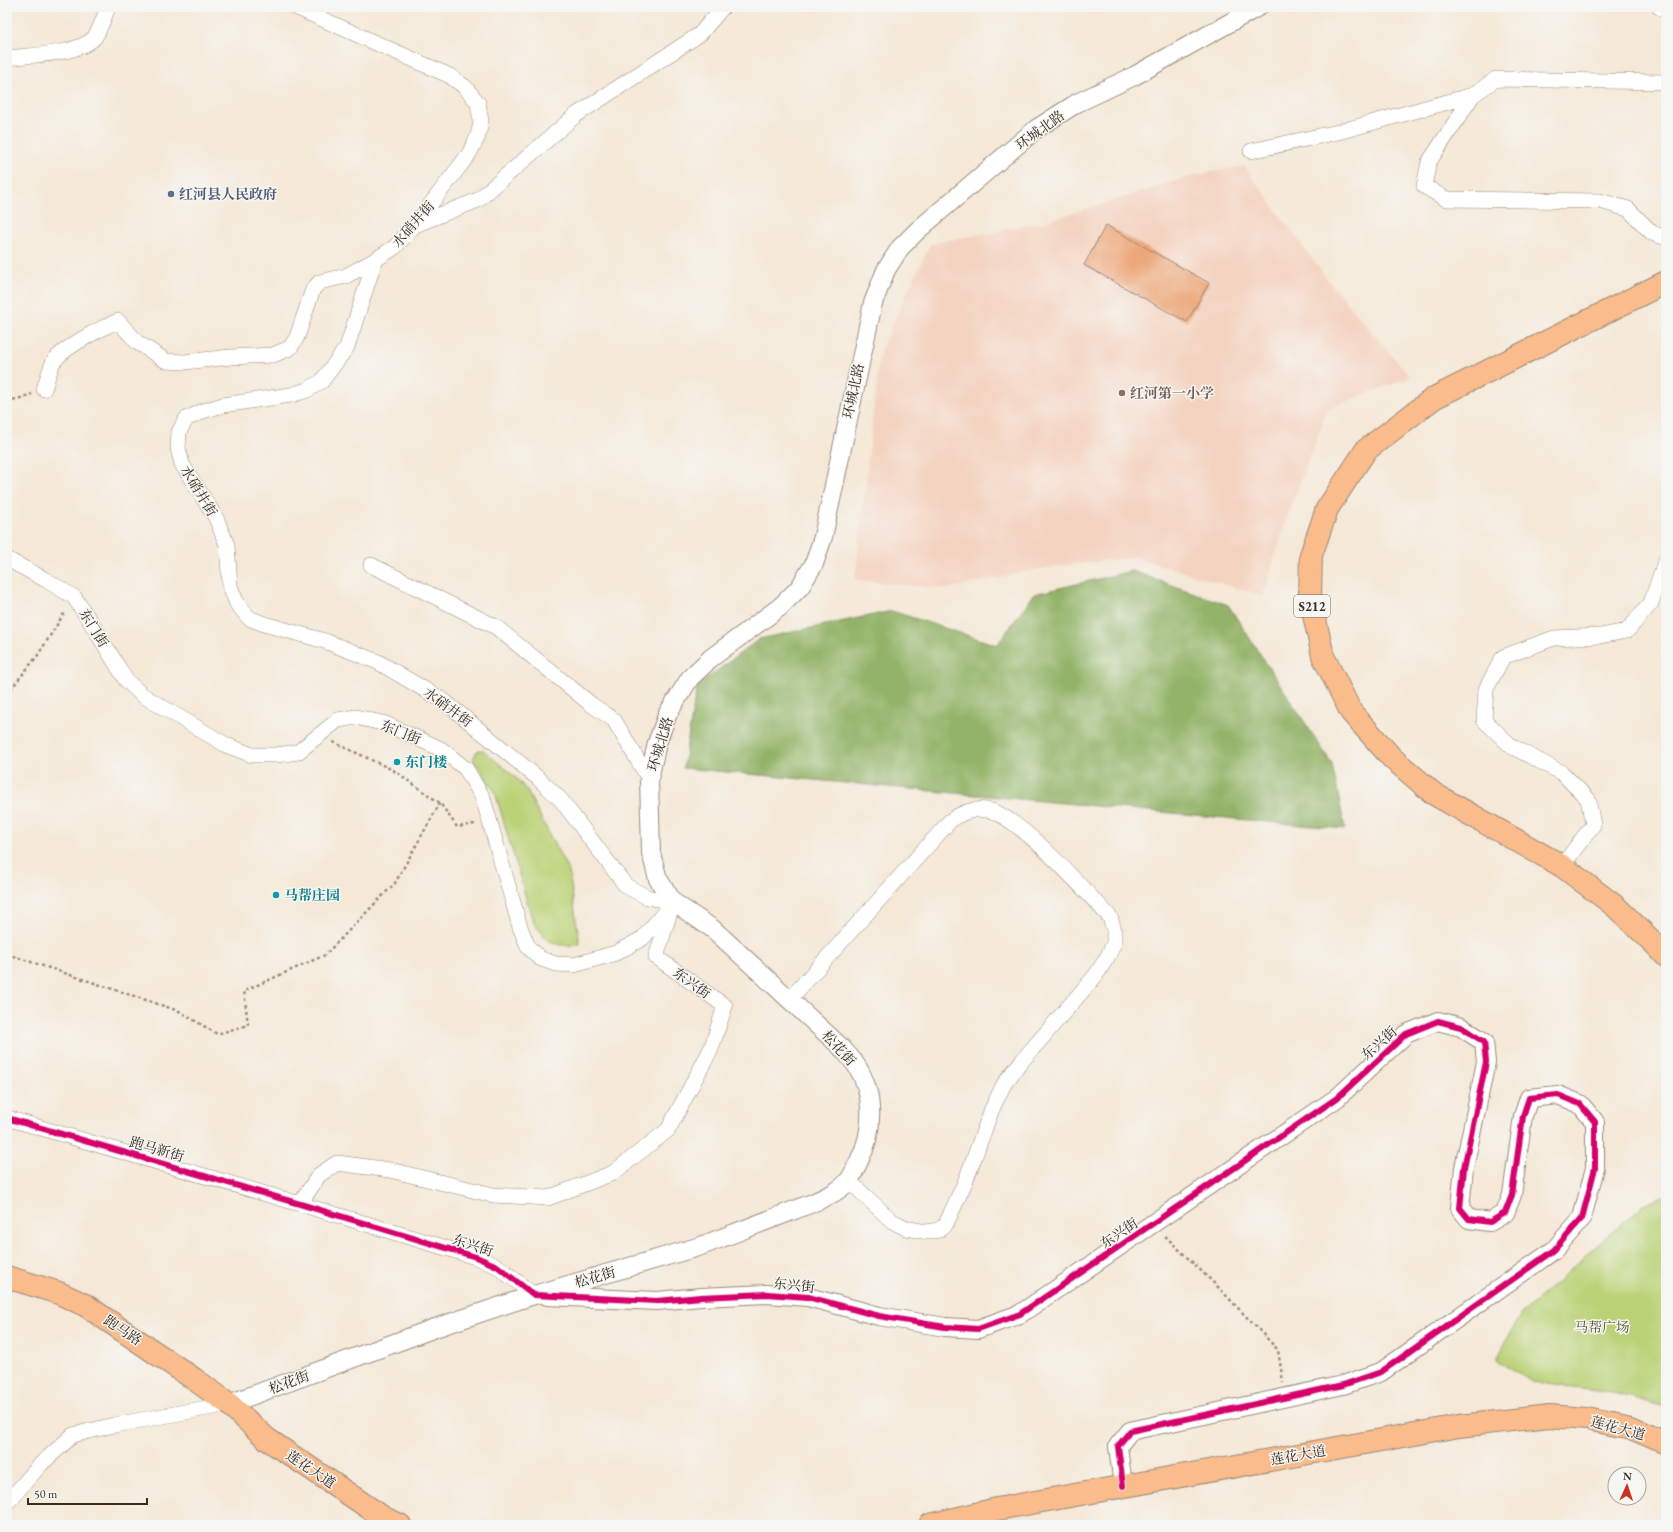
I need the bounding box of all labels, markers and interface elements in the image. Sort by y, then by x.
street label: 环城北路 [1012,106,1068,154]
place label: 红河县人民政府 [179,185,277,203]
marker: 红河县人民政府 [166,189,176,199]
street label: 水硝井街 [388,197,438,251]
street label: 环城北路 [838,362,868,420]
place label: 红河第一小学 [1130,384,1214,402]
marker: 红河第一小学 [1117,388,1127,398]
street label: 水硝井街 [177,462,221,520]
road number: S212 [1294,595,1330,617]
street label: 东门街 [75,605,113,651]
street label: 水硝井街 [420,683,476,731]
street label: 环城北路 [643,715,677,773]
street label: 东门街 [378,716,424,748]
place label: 东门楼 [405,753,447,771]
marker: 东门楼 [392,757,402,767]
place label: 马帮庄园 [284,886,340,904]
marker: 马帮庄园 [271,890,281,900]
street label: 东兴街 [670,964,714,1002]
street label: 东兴街 [1357,1022,1401,1064]
street label: 松花街 [818,1027,860,1069]
street label: 跑马新街 [128,1133,186,1165]
street label: 东兴街 [1097,1214,1141,1252]
street label: 东兴街 [450,1230,496,1260]
street label: 松花街 [572,1263,618,1291]
street label: 东兴街 [772,1274,816,1296]
street label: 跑马路 [101,1311,145,1349]
park label: 马帮广场 [1574,1318,1630,1336]
street label: 松花街 [266,1366,312,1398]
street label: 莲花大道 [1589,1412,1647,1444]
street label: 莲花大道 [1269,1441,1327,1469]
street label: 莲花大道 [283,1446,339,1492]
north arrow [1607,1466,1647,1506]
text: N [1623,1469,1632,1483]
scale bar [28,1480,147,1506]
text: 50 m [34,1486,58,1502]

